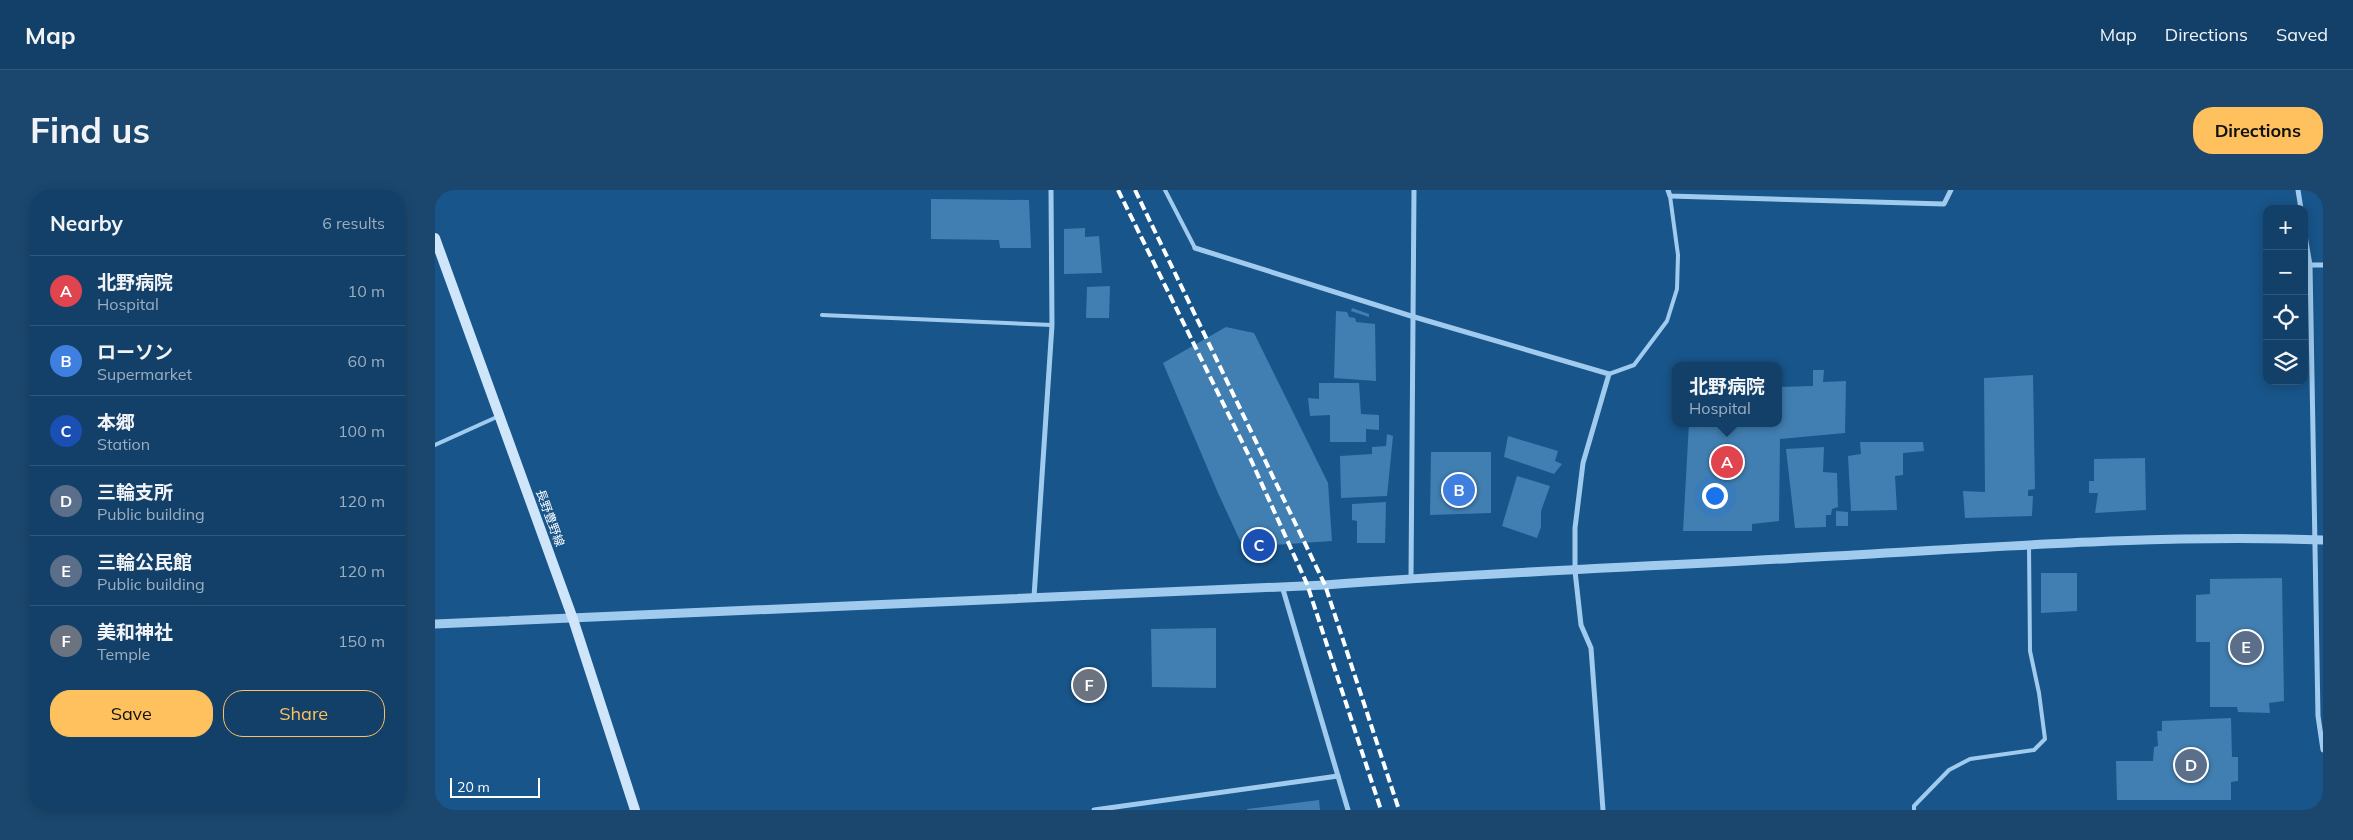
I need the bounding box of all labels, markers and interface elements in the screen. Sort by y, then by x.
text: Map [25,20,76,50]
text: Map [2100,23,2137,46]
text: Directions [2165,23,2248,46]
text: Saved [2276,23,2328,46]
button: Directions [2193,107,2323,154]
text: Find us [30,108,150,152]
map controls [2263,205,2308,385]
button: + [2263,205,2308,250]
text: Nearby [50,210,123,236]
text: 6 results [322,213,385,233]
button: − [2263,250,2308,295]
text: 北野病院 [97,270,173,294]
text: A [60,281,72,301]
text: 10 m [348,281,385,301]
text: Hospital [97,294,159,314]
button: locate [2263,295,2308,340]
text: ローソン [97,340,173,364]
button: layers [2263,340,2308,385]
text: B [60,351,72,371]
text: 60 m [348,351,385,371]
popup [1672,362,1782,427]
text: Supermarket [97,364,192,384]
text: 北野病院 [1689,374,1765,398]
text: Hospital [1689,398,1751,418]
text: 本郷 [97,410,135,434]
text: C [61,421,71,441]
text: 100 m [338,421,385,441]
text: Station [97,434,150,454]
pin: A [1711,443,1743,481]
pin: B [1443,471,1475,509]
text: 三輪支所 [97,480,173,504]
your location [1702,483,1728,509]
street label: 長野豊野線 [533,487,568,549]
text: D [60,491,72,511]
text: 120 m [338,491,385,511]
text: Public building [97,504,205,524]
pin: C [1243,526,1275,564]
text: 三輪公民館 [97,550,192,574]
text: E [61,561,71,581]
text: 120 m [338,561,385,581]
text: Public building [97,574,205,594]
text: 美和神社 [97,620,173,644]
pin: E [2230,628,2262,666]
text: F [61,631,71,651]
text: 150 m [338,631,385,651]
text: Temple [97,644,150,664]
pin: F [1073,666,1105,704]
button: Save [50,690,213,737]
button: Share [223,690,385,737]
pin: D [2175,746,2207,784]
scale bar [450,775,540,798]
text: 20 m [457,778,490,796]

